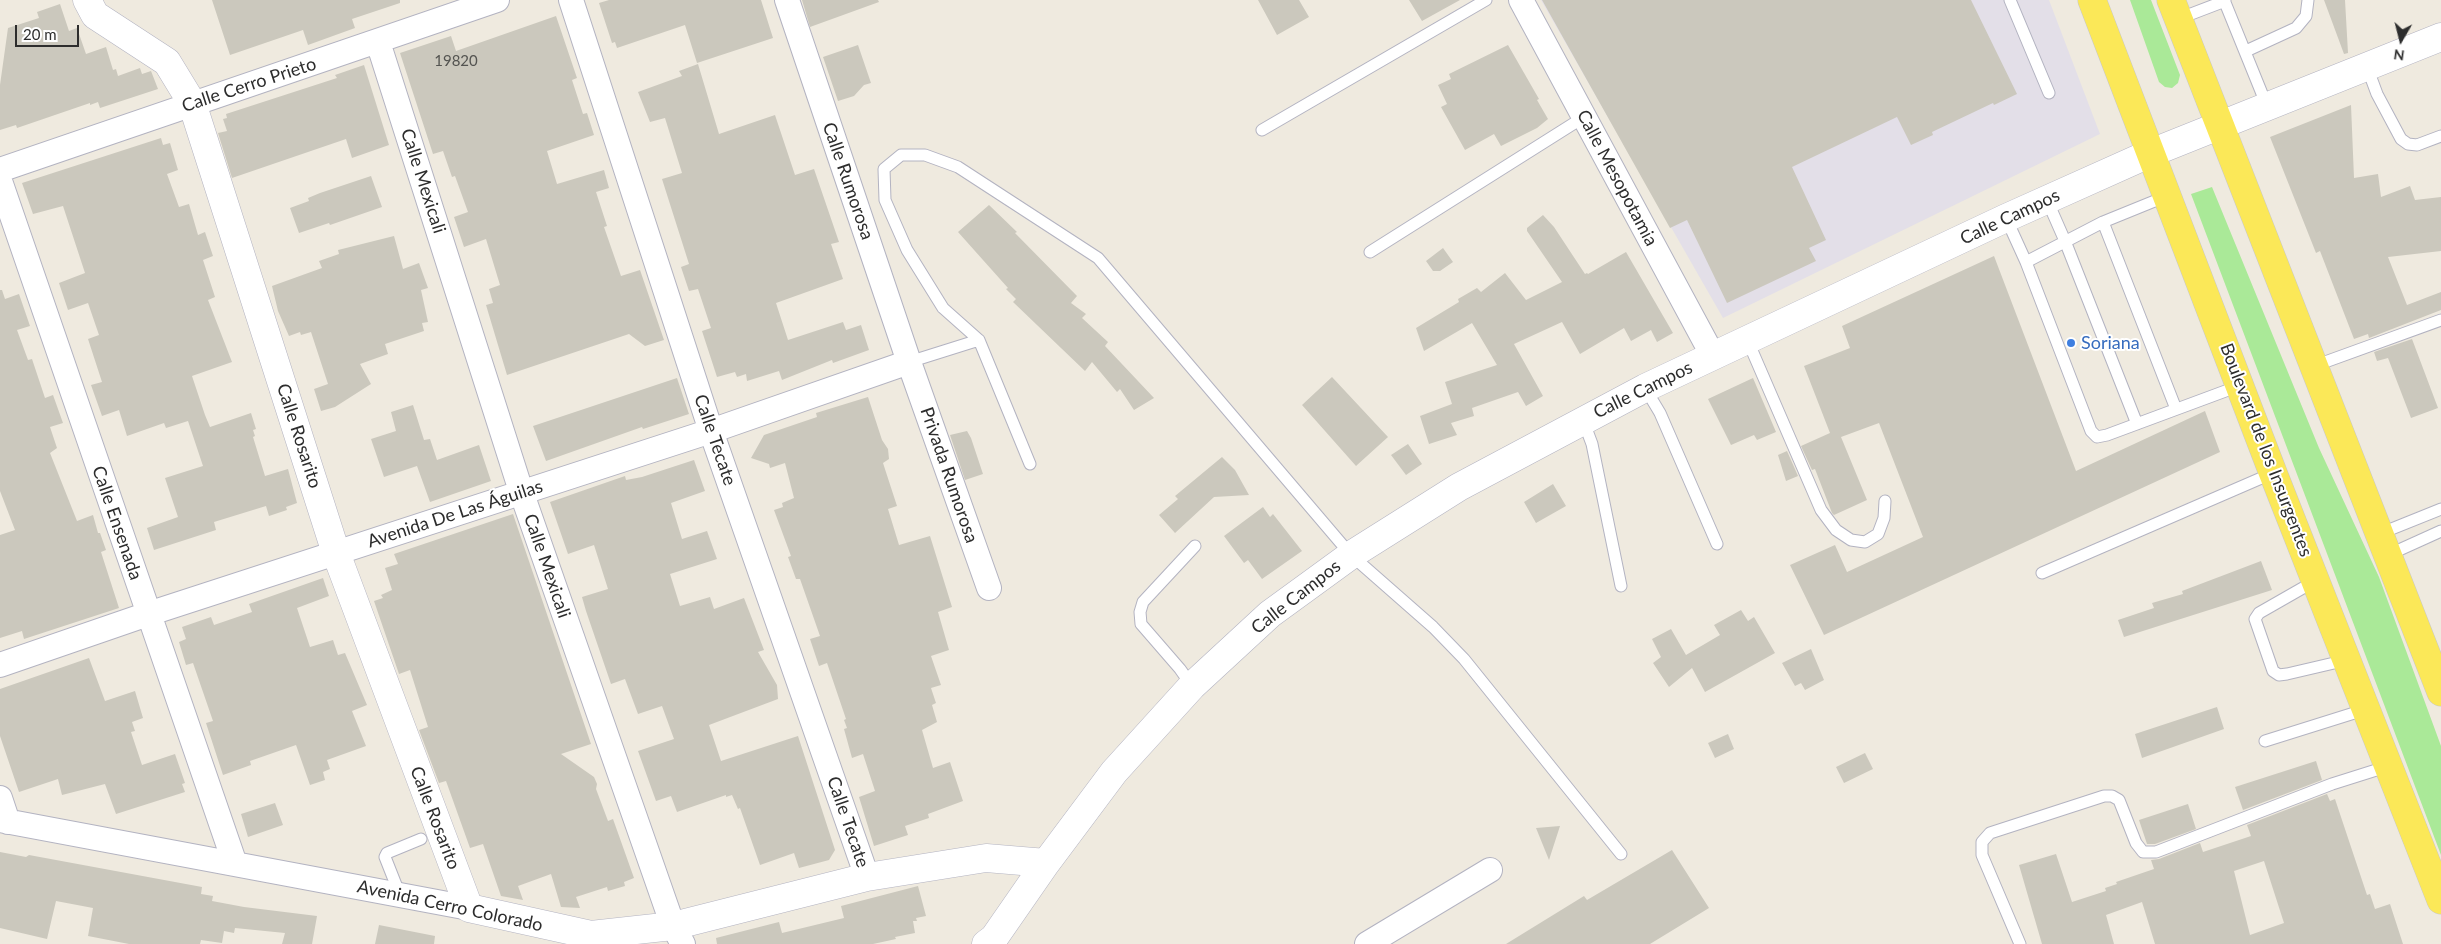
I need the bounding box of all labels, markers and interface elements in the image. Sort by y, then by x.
scale bar [18,15,81,47]
north arrow [2376,15,2426,65]
text: 20 m [23,25,57,43]
text: N [2392,46,2405,65]
house number: 19820 [434,52,478,70]
street label: Calle Cerro Prieto [179,53,319,117]
street label: Calle Mesopotamia [1572,106,1662,250]
street label: Calle Rumorosa [818,119,878,243]
street label: Calle Mexicali [396,126,450,236]
street label: Calle Campos [1957,185,2063,249]
place label: Soriana [2081,332,2140,354]
marker: Soriana [2065,337,2077,349]
street label: Boulevard de los Insurgentes [2215,340,2317,560]
street label: Calle Campos [1590,357,1696,423]
street label: Calle Rosarito [272,381,326,491]
street label: Calle Tecate [689,392,741,488]
street label: Privada Rumorosa [916,404,982,546]
street label: Calle Ensenada [87,463,147,583]
street label: Avenida De Las Águilas [365,475,545,553]
street label: Calle Mexicali [519,511,575,621]
street label: Calle Campos [1247,555,1345,639]
street label: Calle Rosarito [405,763,465,873]
street label: Calle Tecate [822,774,874,870]
street label: Avenida Cerro Colorado [355,876,545,936]

